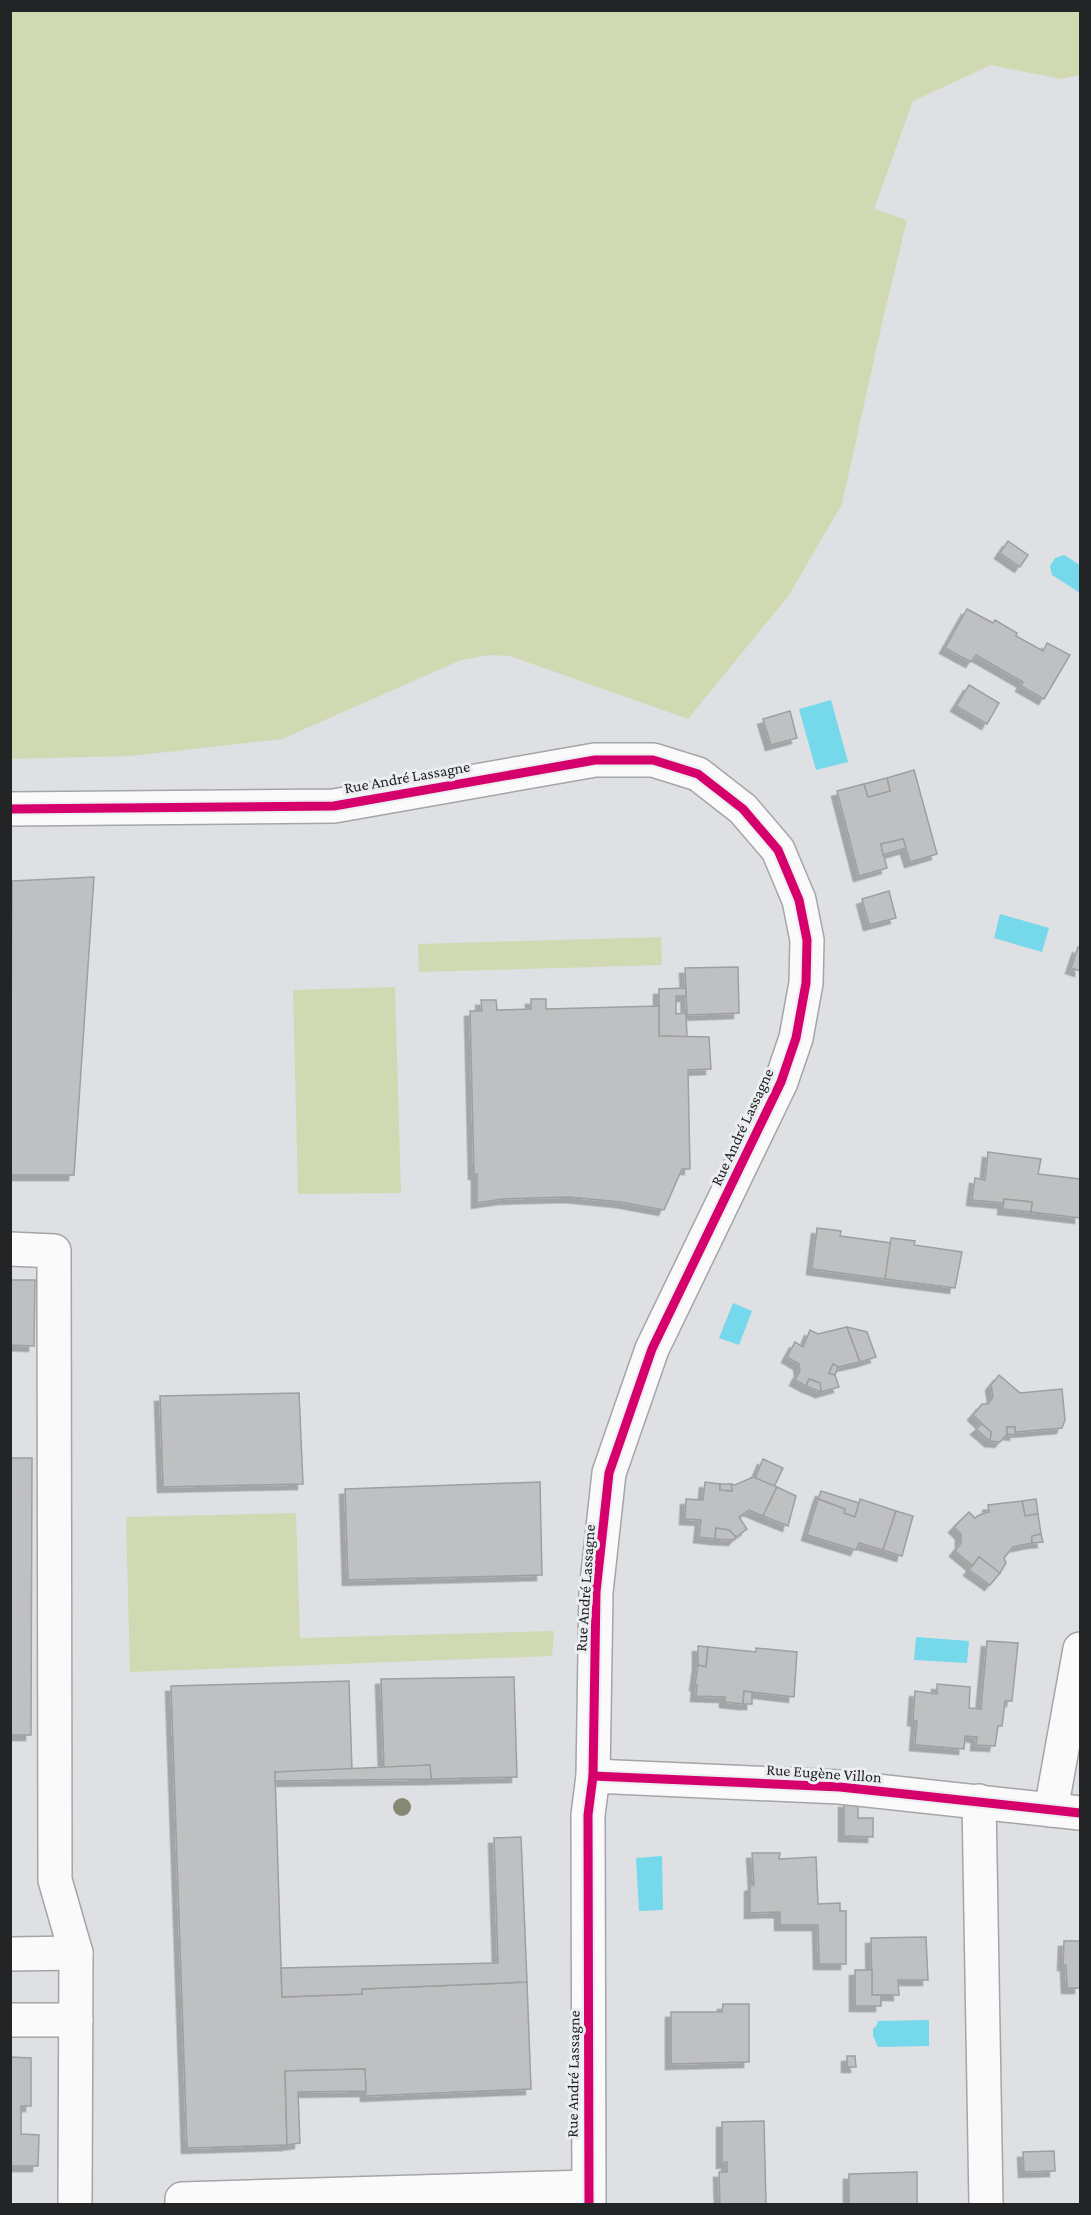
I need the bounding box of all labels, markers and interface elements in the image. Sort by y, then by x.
street label: Rue André Lassagne [343,758,471,797]
street label: Rue André Lassagne [707,1066,778,1189]
street label: Rue André Lassagne [572,1524,599,1652]
street label: Rue Eugène Villon [766,1760,883,1787]
street label: Rue André Lassagne [563,2010,584,2138]

